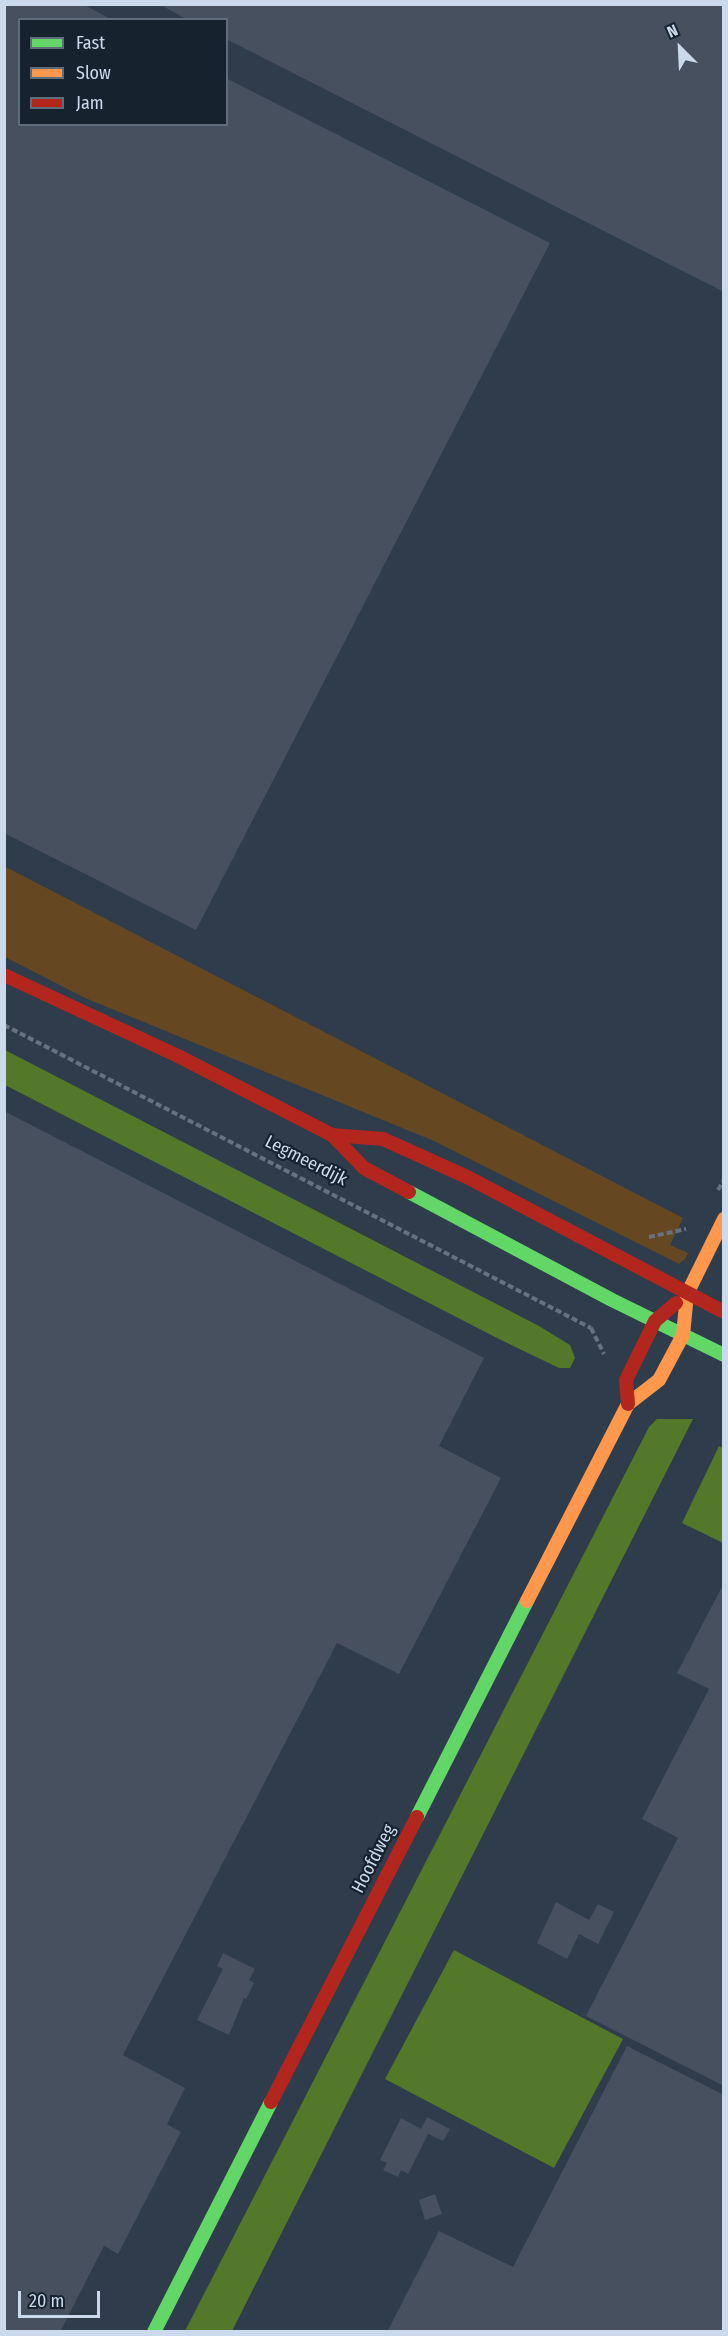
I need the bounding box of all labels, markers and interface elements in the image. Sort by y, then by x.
legend [18,18,228,126]
north arrow [650,18,710,78]
text: N [664,20,681,42]
text: Fast [76,32,105,54]
text: Slow [76,62,111,84]
text: Jam [76,92,104,114]
street label: Legmeerdijk [261,1131,351,1191]
street label: Hoofdweg [348,1821,400,1897]
scale bar [21,2279,104,2317]
text: 20 m [29,2290,64,2312]

